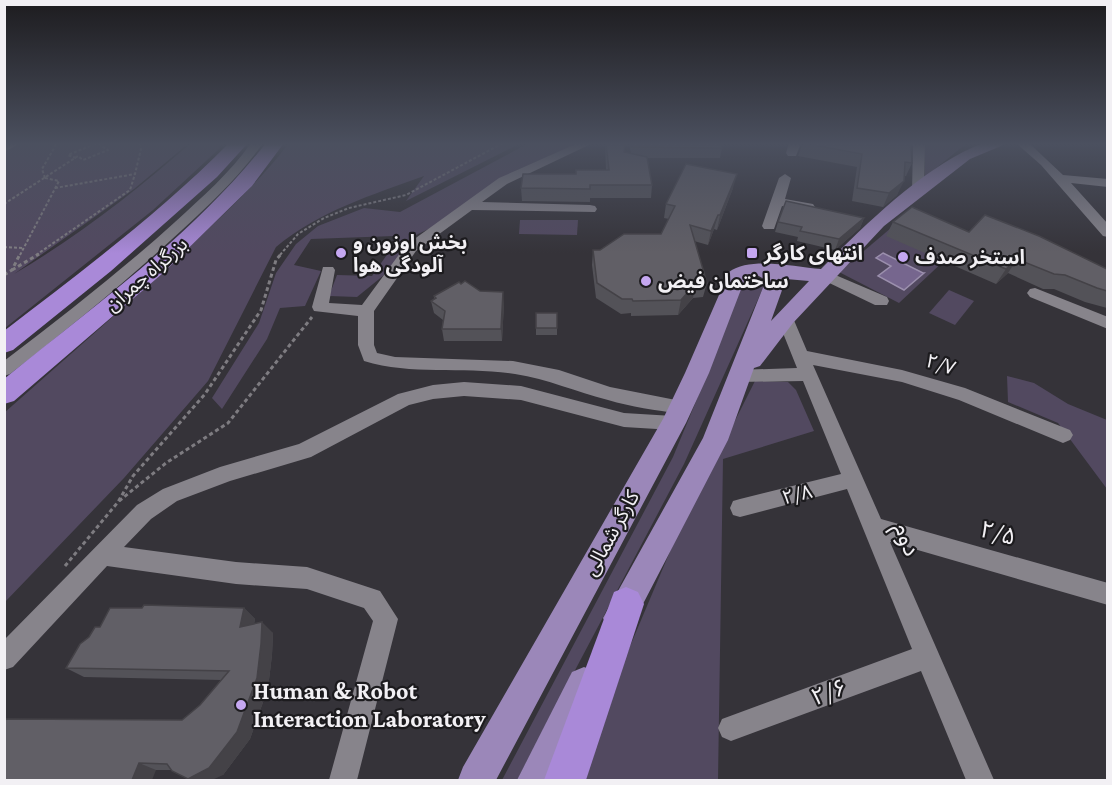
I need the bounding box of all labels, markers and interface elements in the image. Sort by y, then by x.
place label: بخش اوزون و آلودگی هوا [353,231,467,277]
street label: بزرگراه چمران [101,232,193,317]
place label: انتهای کارگر [763,242,863,265]
marker: بخش اوزون و آلودگی هوا [334,246,348,260]
marker: انتهای کارگر [745,246,759,260]
place label: استخر صدف [915,246,1025,269]
marker: استخر صدف [896,250,910,264]
place label: ساختمان فیض [658,270,789,293]
marker: ساختمان فیض [639,274,653,288]
street label: ۲/۷ [923,349,959,379]
street label: ۲/۸ [780,480,815,508]
street label: کارگر شمالی [579,486,645,580]
street label: ۲/۵ [977,515,1019,550]
street label: دوم [884,518,926,562]
street label: ۲/۶ [807,673,850,710]
place label: Human & Robot Interaction Laboratory [253,677,486,732]
marker: Human & Robot Interaction Laboratory [234,698,248,712]

